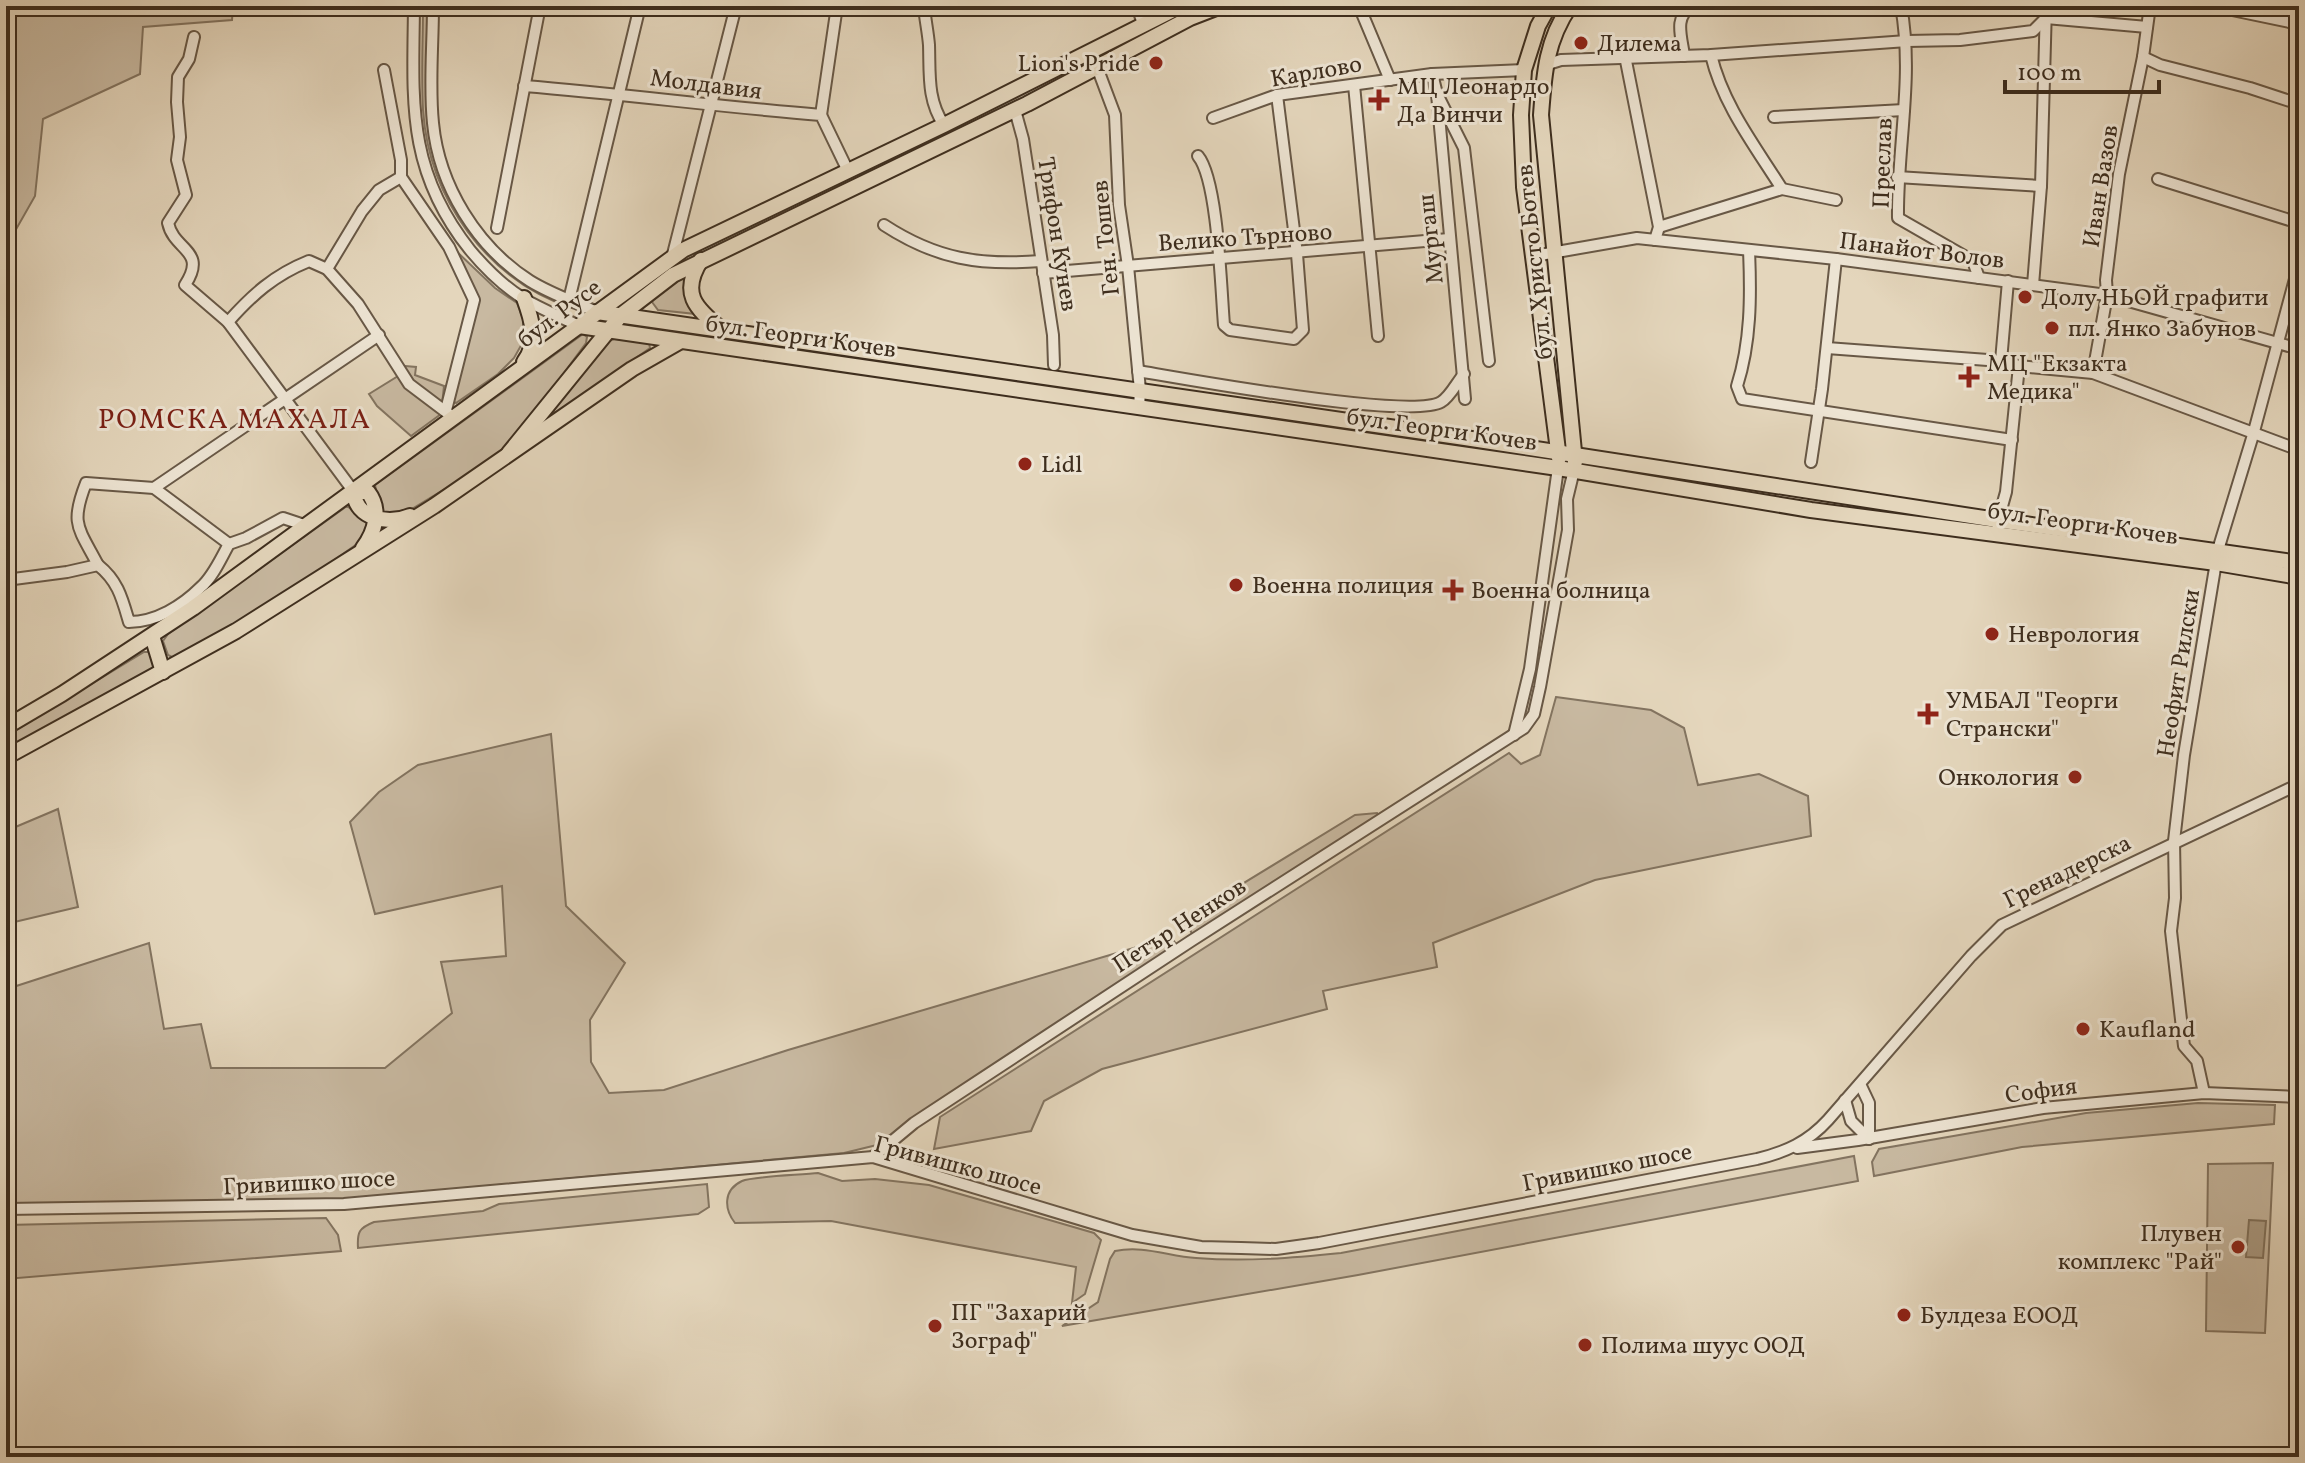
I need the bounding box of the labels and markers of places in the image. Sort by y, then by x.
place label: Дилема [1597,28,1682,62]
marker: Дилема [1572,34,1590,52]
place label: Lion's Pride [1017,48,1140,82]
marker: Lion's Pride [1147,54,1165,72]
place label: МЦ Леонардо Да Винчи [1397,71,1549,133]
marker: МЦ Леонардо Да Винчи [1368,89,1390,111]
place label: Долу НЬОЙ графити [2041,282,2269,316]
marker: Долу НЬОЙ графити [2016,288,2034,306]
place label: пл. Янко Забунов [2068,313,2256,347]
marker: пл. Янко Забунов [2043,319,2061,337]
place label: МЦ "Екзакта Медика" [1987,348,2128,410]
marker: МЦ "Екзакта Медика" [1958,366,1980,388]
place label: Lidl [1041,449,1082,483]
marker: Lidl [1016,455,1034,473]
place label: Военна полиция [1252,570,1434,604]
place label: Военна болница [1471,575,1651,609]
marker: Военна полиция [1227,576,1245,594]
marker: Военна болница [1442,579,1464,601]
place label: Неврология [2008,619,2140,653]
marker: Неврология [1983,625,2001,643]
place label: УМБАЛ "Георги Странски" [1946,685,2118,747]
marker: УМБАЛ "Георги Странски" [1917,703,1939,725]
place label: Онкология [1938,762,2059,796]
marker: Онкология [2066,768,2084,786]
place label: Kaufland [2099,1014,2196,1048]
marker: Kaufland [2074,1020,2092,1038]
place label: Плувен комплекс "Рай" [2058,1218,2222,1280]
marker: Плувен комплекс "Рай" [2229,1238,2247,1256]
place label: ПГ "Захарий Зограф" [951,1297,1087,1359]
place label: Булдеза ЕООД [1920,1300,2079,1334]
marker: Булдеза ЕООД [1895,1306,1913,1324]
marker: ПГ "Захарий Зограф" [926,1317,944,1335]
place label: Полима шуус ООД [1601,1330,1805,1364]
marker: Полима шуус ООД [1576,1336,1594,1354]

